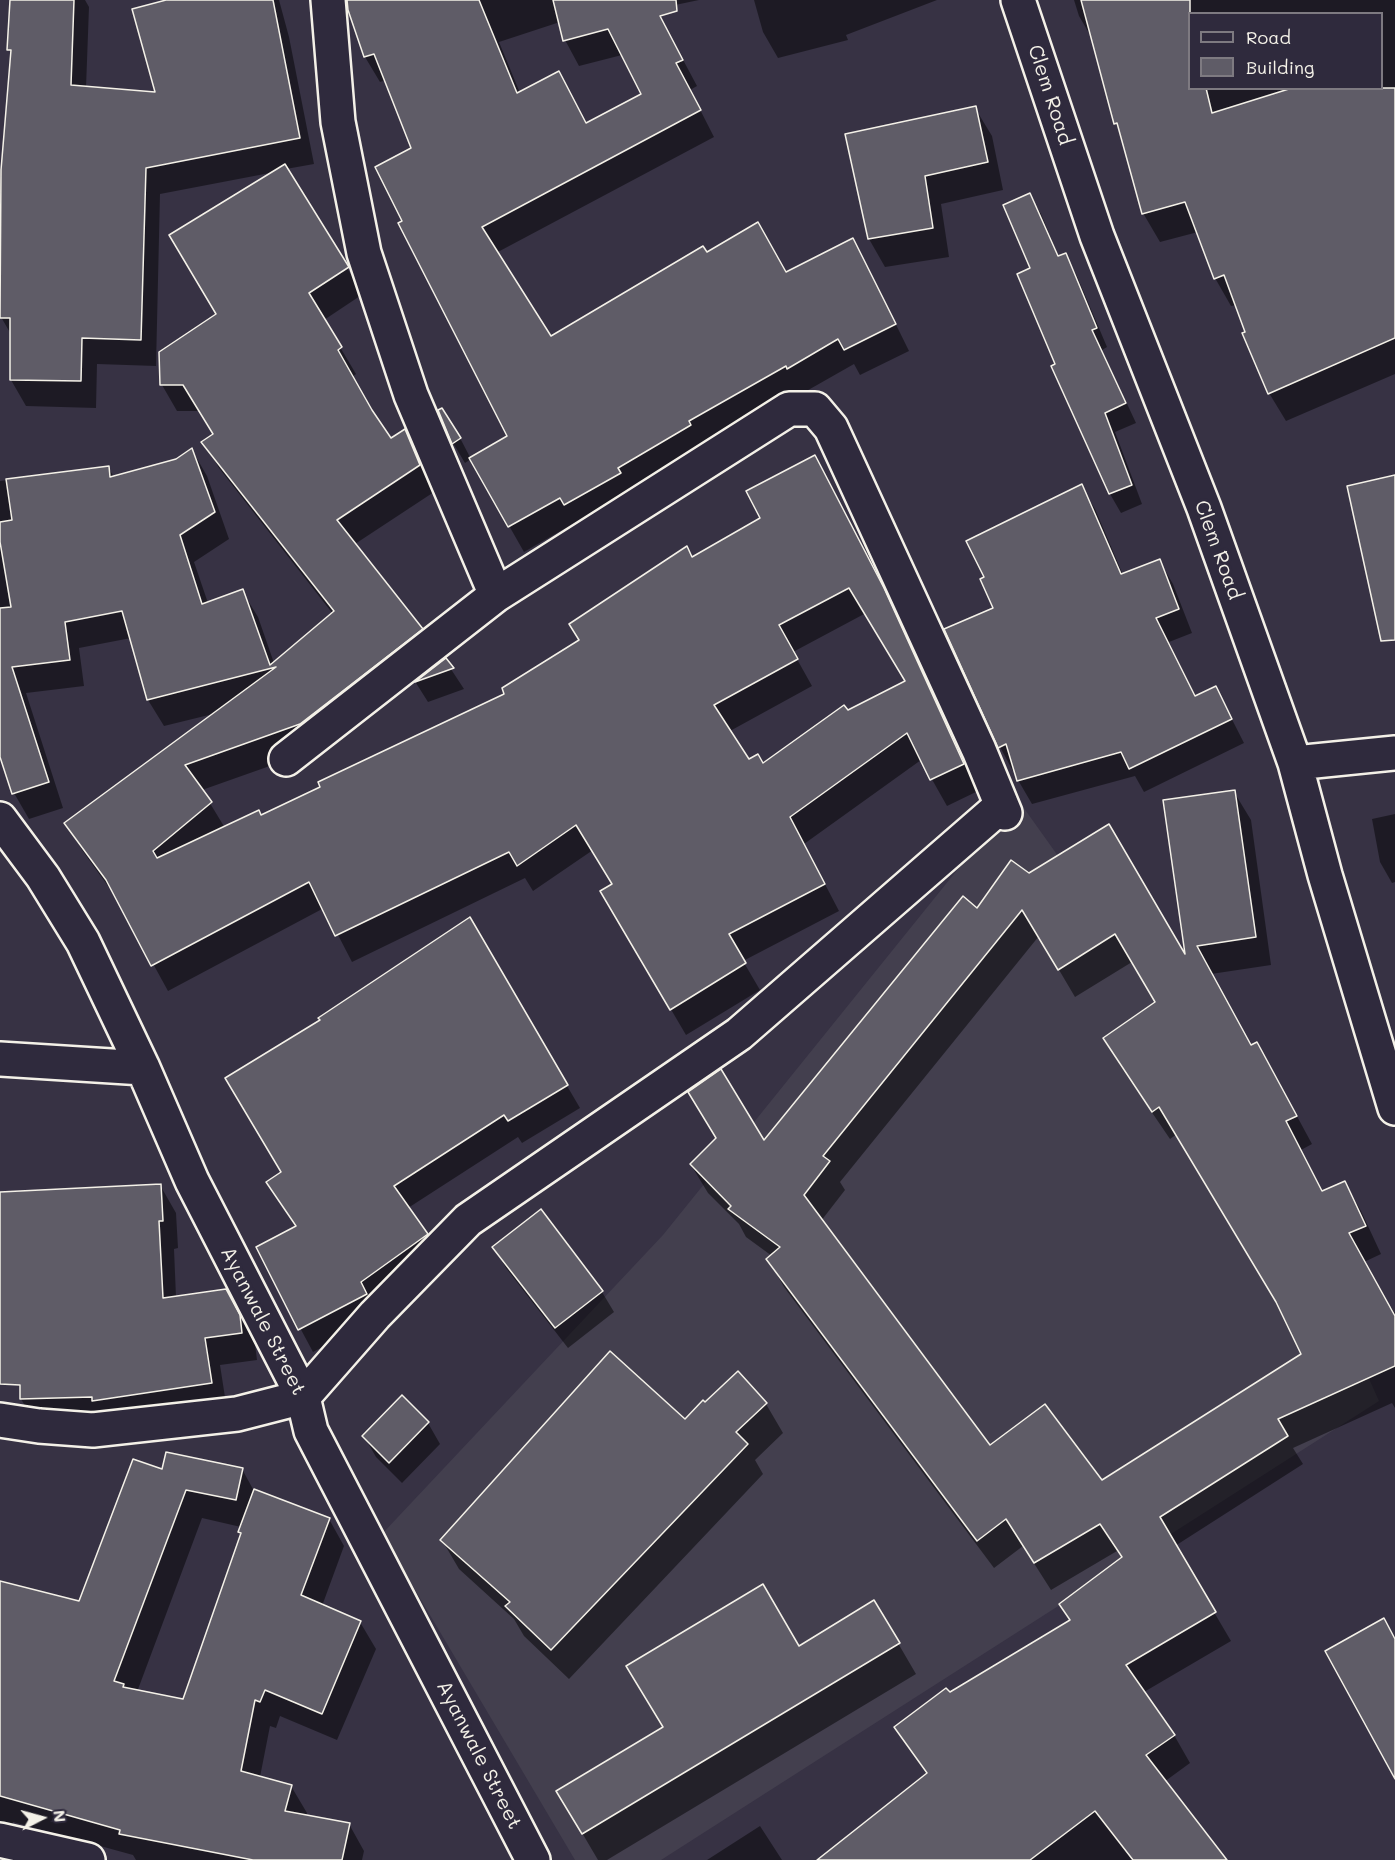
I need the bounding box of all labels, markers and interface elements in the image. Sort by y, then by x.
legend [1188,12,1383,90]
text: Road [1246,25,1291,49]
street label: Clem Road [1023,42,1077,148]
text: Building [1246,55,1314,79]
street label: Clem Road [1189,497,1247,603]
street label: Ayanwale Street [215,1243,311,1399]
street label: Ayanwale Street [431,1677,527,1833]
north arrow [12,1788,72,1848]
text: N [49,1809,71,1823]

